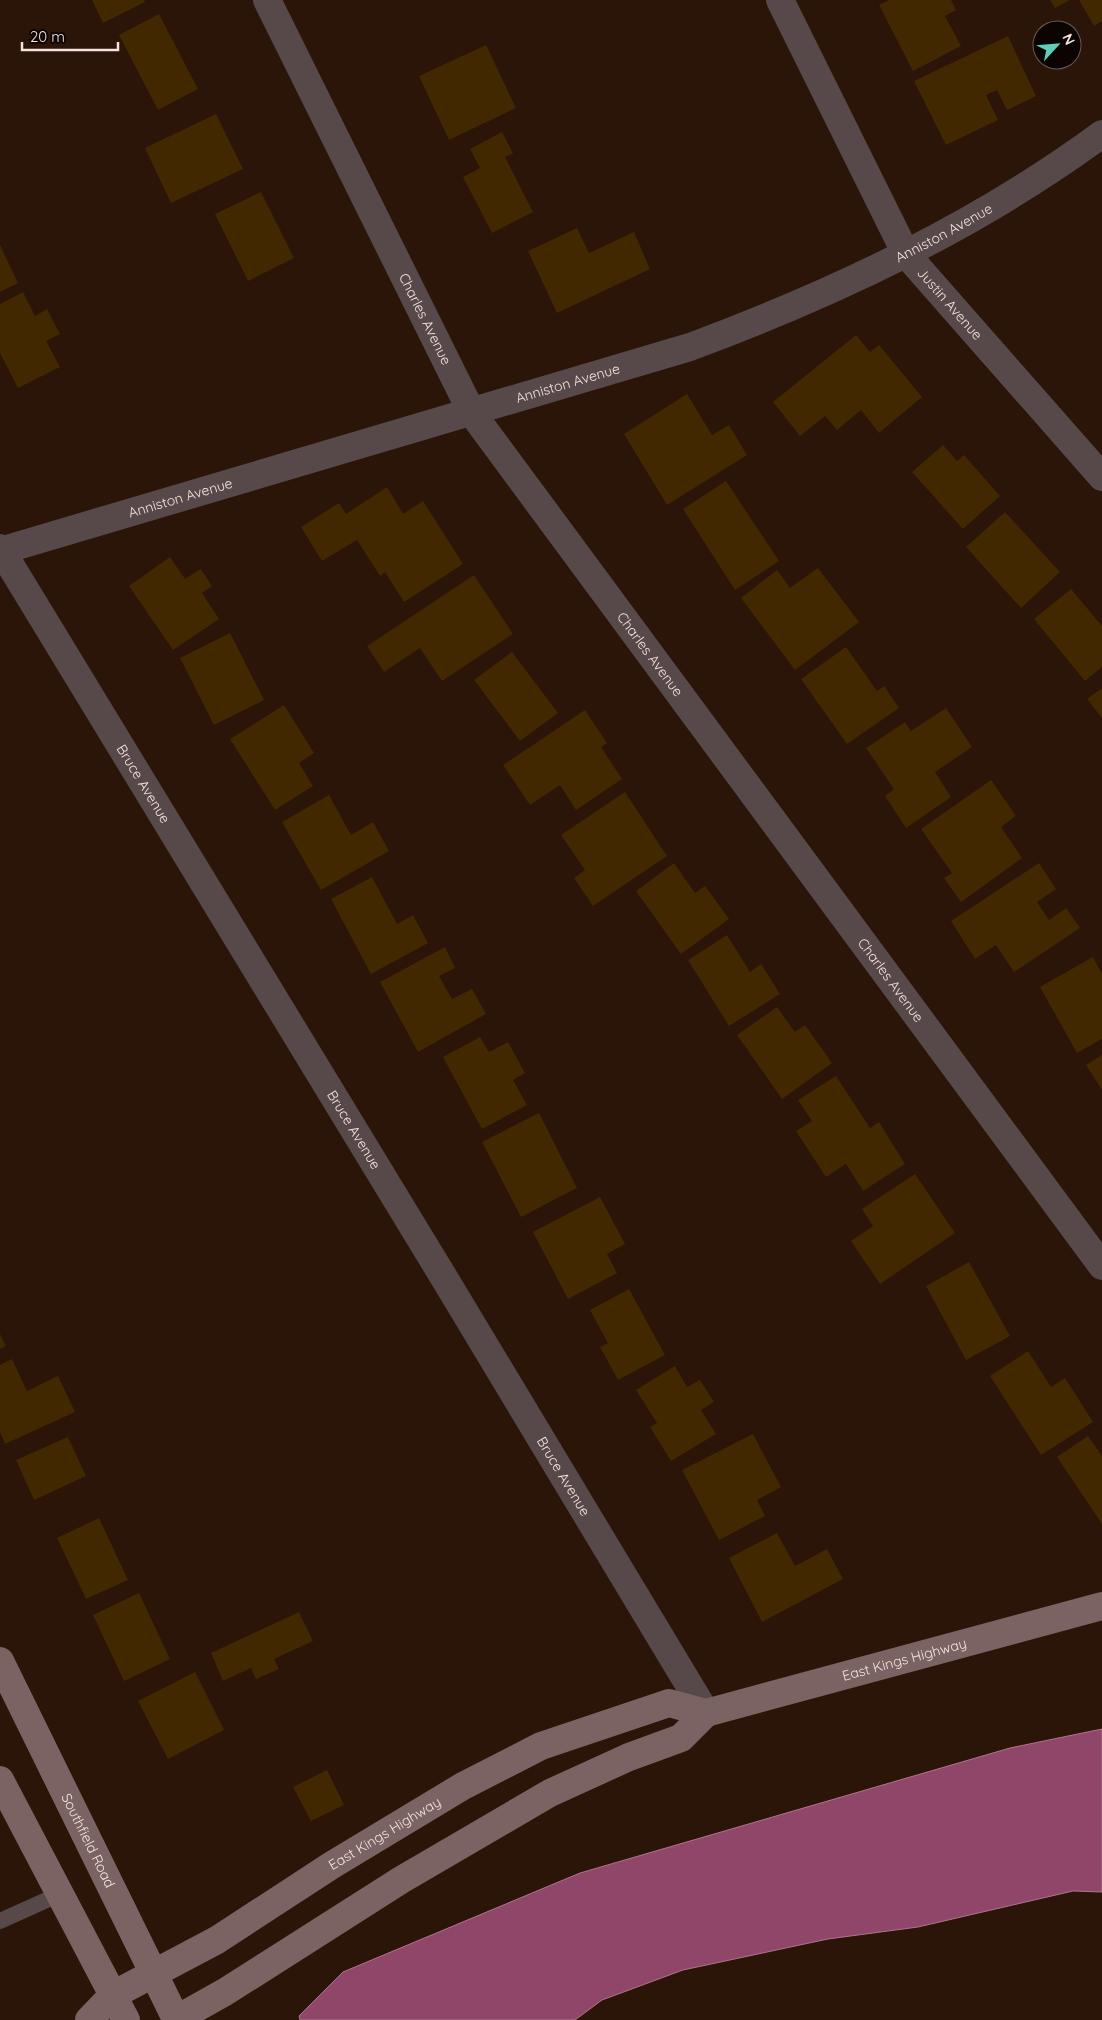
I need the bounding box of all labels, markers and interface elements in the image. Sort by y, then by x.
scale bar [22,20,119,52]
north arrow [1032,20,1082,70]
text: 20 m [30,27,65,46]
text: N [1058,31,1079,48]
street label: Anniston Avenue [892,199,996,266]
street label: Justin Avenue [913,264,986,344]
street label: Charles Avenue [395,270,456,368]
street label: Anniston Avenue [513,359,622,407]
street label: Anniston Avenue [126,474,235,522]
street label: Charles Avenue [613,609,687,700]
street label: Bruce Avenue [113,741,174,827]
street label: Charles Avenue [854,934,928,1026]
street label: Bruce Avenue [323,1087,385,1173]
street label: Bruce Avenue [533,1433,594,1519]
street label: East Kings Highway [840,1634,968,1685]
street label: Southfield Road [57,1790,119,1891]
street label: East Kings Highway [325,1793,444,1874]

